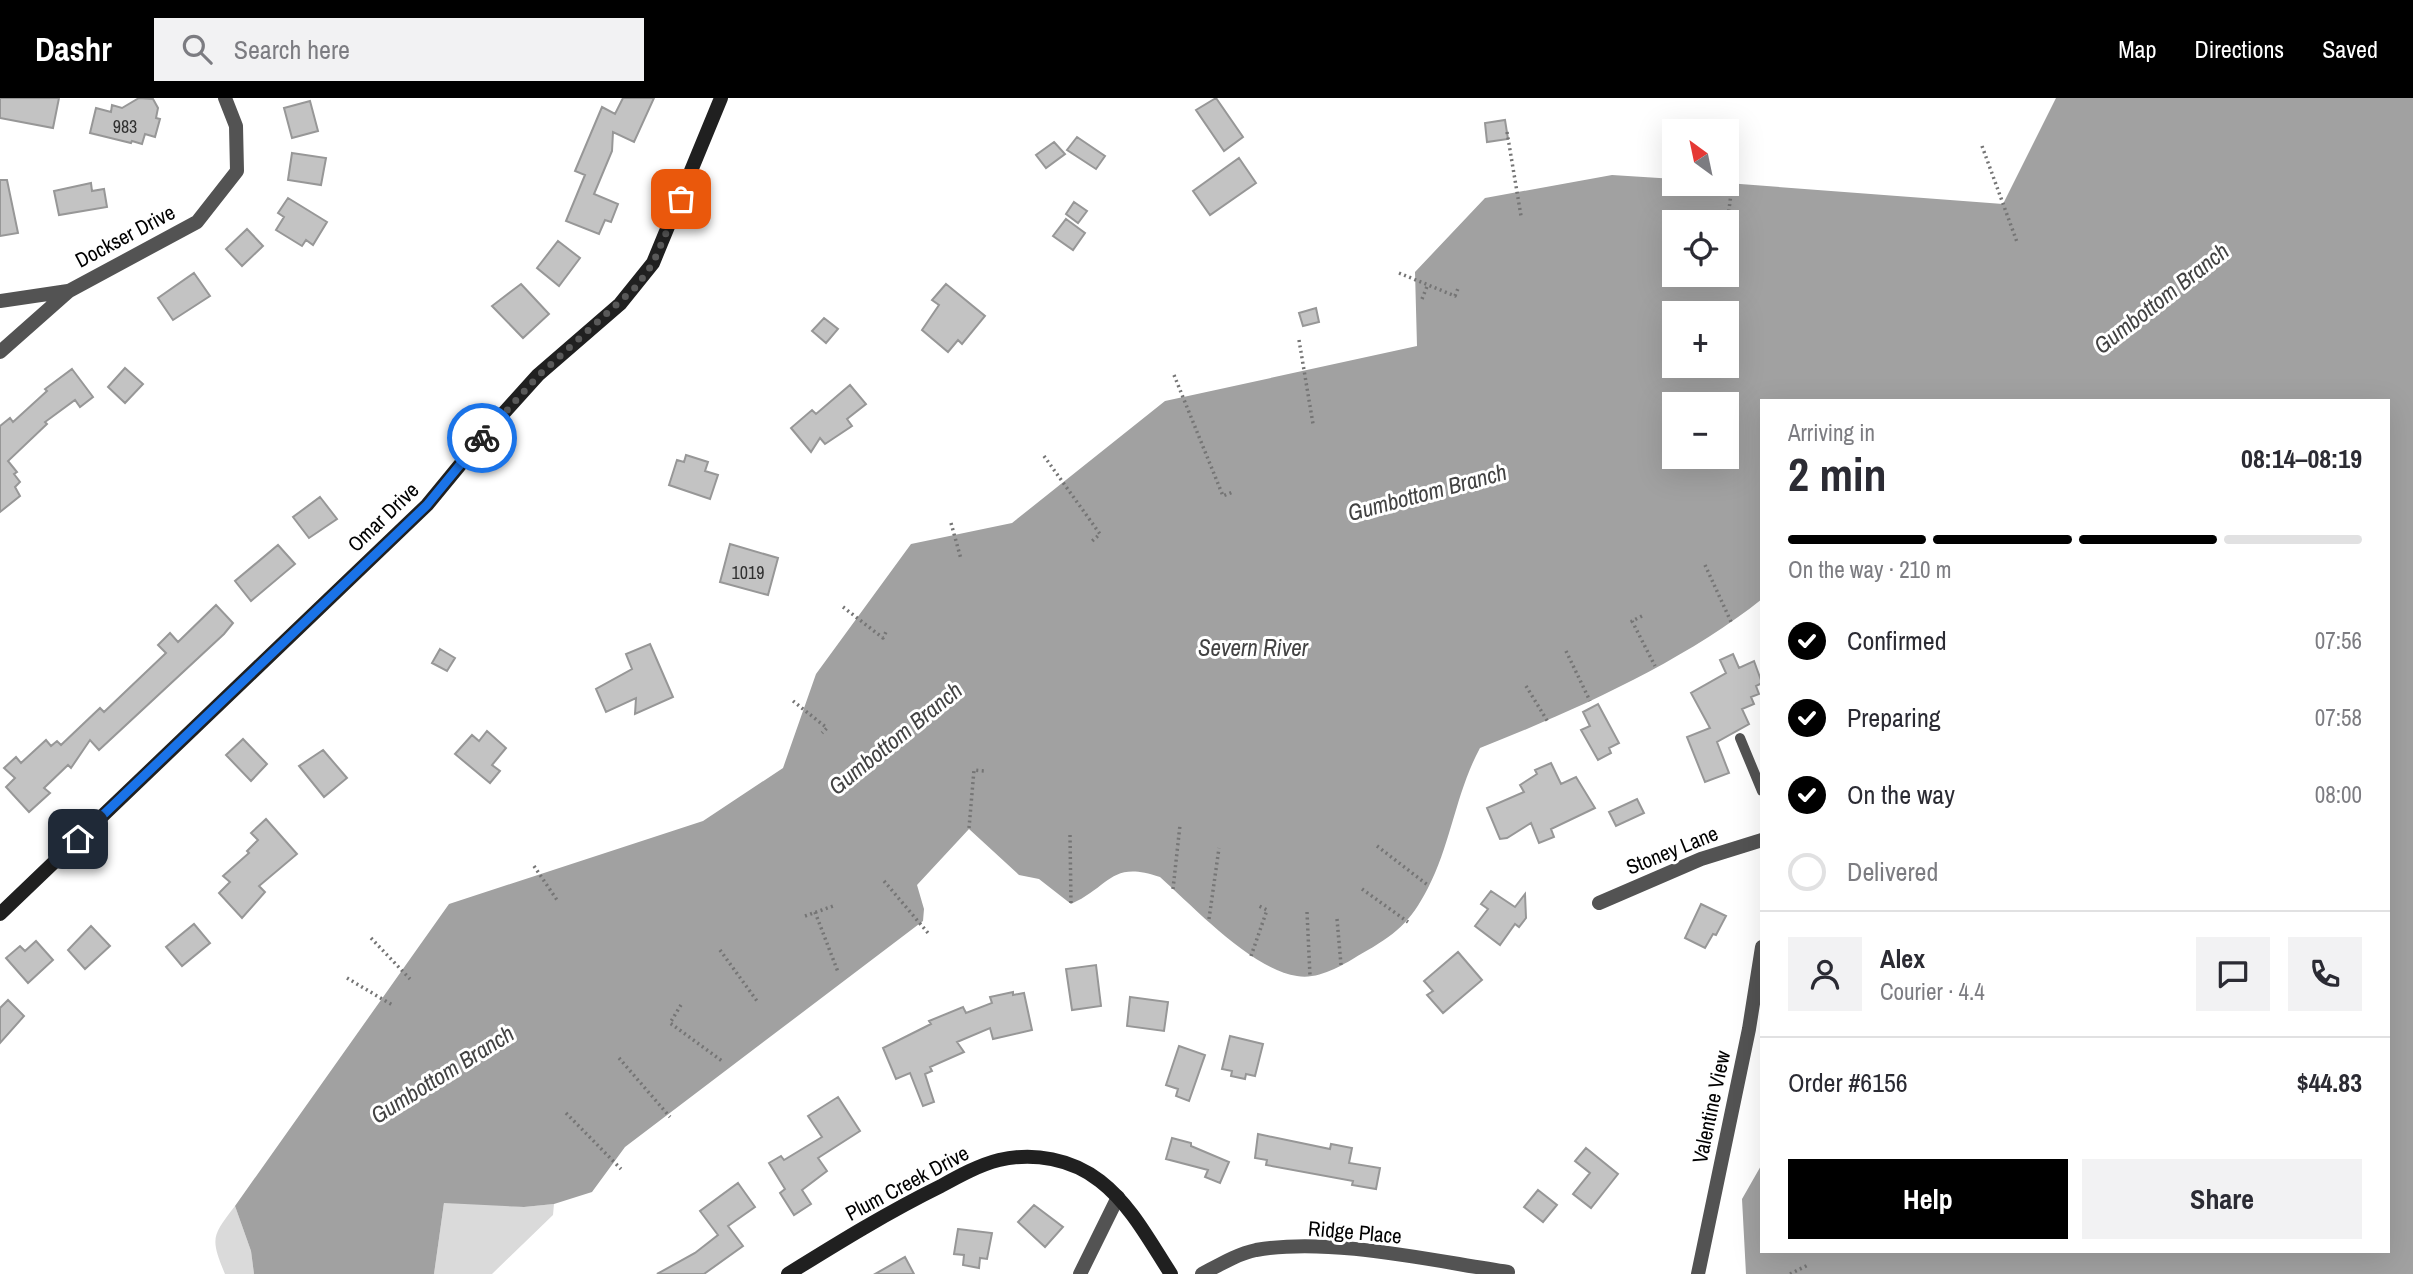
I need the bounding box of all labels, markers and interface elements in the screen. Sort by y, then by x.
search box [154,18,644,81]
text: Dashr [35,27,112,71]
icon: search [178,30,216,68]
text: Search here [234,32,350,67]
text: Map [2118,33,2156,65]
text: Directions [2194,33,2284,65]
text: Saved [2322,33,2378,65]
house number: 983 [113,114,137,139]
north arrow [1662,119,1740,196]
map controls [1662,119,1739,469]
pin [651,169,711,229]
icon: bag [662,180,700,218]
street label: Dockser Drive [70,198,180,274]
button: locate [1662,210,1739,287]
water label: Gumbottom Branch [2087,235,2235,361]
button: + [1662,301,1739,378]
button: − [1662,392,1739,469]
courier [447,403,517,473]
text: Arriving in [1788,417,1875,448]
icon: bike [463,419,501,457]
text: 08:14–08:19 [2241,441,2362,476]
text: 2 min [1788,443,1887,505]
water label: Gumbottom Branch [1344,456,1510,528]
street label: Omar Drive [341,476,425,558]
text: On the way · 210 m [1788,554,1952,585]
house number: 1019 [732,560,764,585]
icon: check [1788,622,1826,660]
text: Confirmed [1847,623,1947,658]
text: 07:56 [2315,625,2362,656]
water label: Severn River [1198,632,1309,663]
water label: Gumbottom Branch [822,674,968,802]
icon: check [1788,699,1826,737]
text: Preparing [1847,700,1941,735]
text: 07:58 [2315,702,2362,733]
icon: check [1788,776,1826,814]
text: On the way [1847,777,1955,812]
text: 08:00 [2315,779,2362,810]
pin [48,809,108,869]
street label: Stoney Lane [1622,818,1722,882]
icon: home [59,820,97,858]
text: Delivered [1847,854,1938,889]
button: person [1788,937,1862,1011]
button: chat [2196,937,2270,1011]
button: phone [2288,937,2362,1011]
text: Alex [1880,941,1925,976]
text: Courier · 4.4 [1880,976,1985,1007]
water label: Gumbottom Branch [364,1018,520,1130]
street label: Valentine View [1685,1048,1737,1166]
text: Order #6156 [1788,1065,1908,1100]
text: $44.83 [2297,1065,2362,1100]
street label: Plum Creek Drive [840,1138,974,1228]
button: Help [1788,1159,2068,1239]
button: Share [2082,1159,2362,1239]
street label: Ridge Place [1307,1213,1403,1251]

